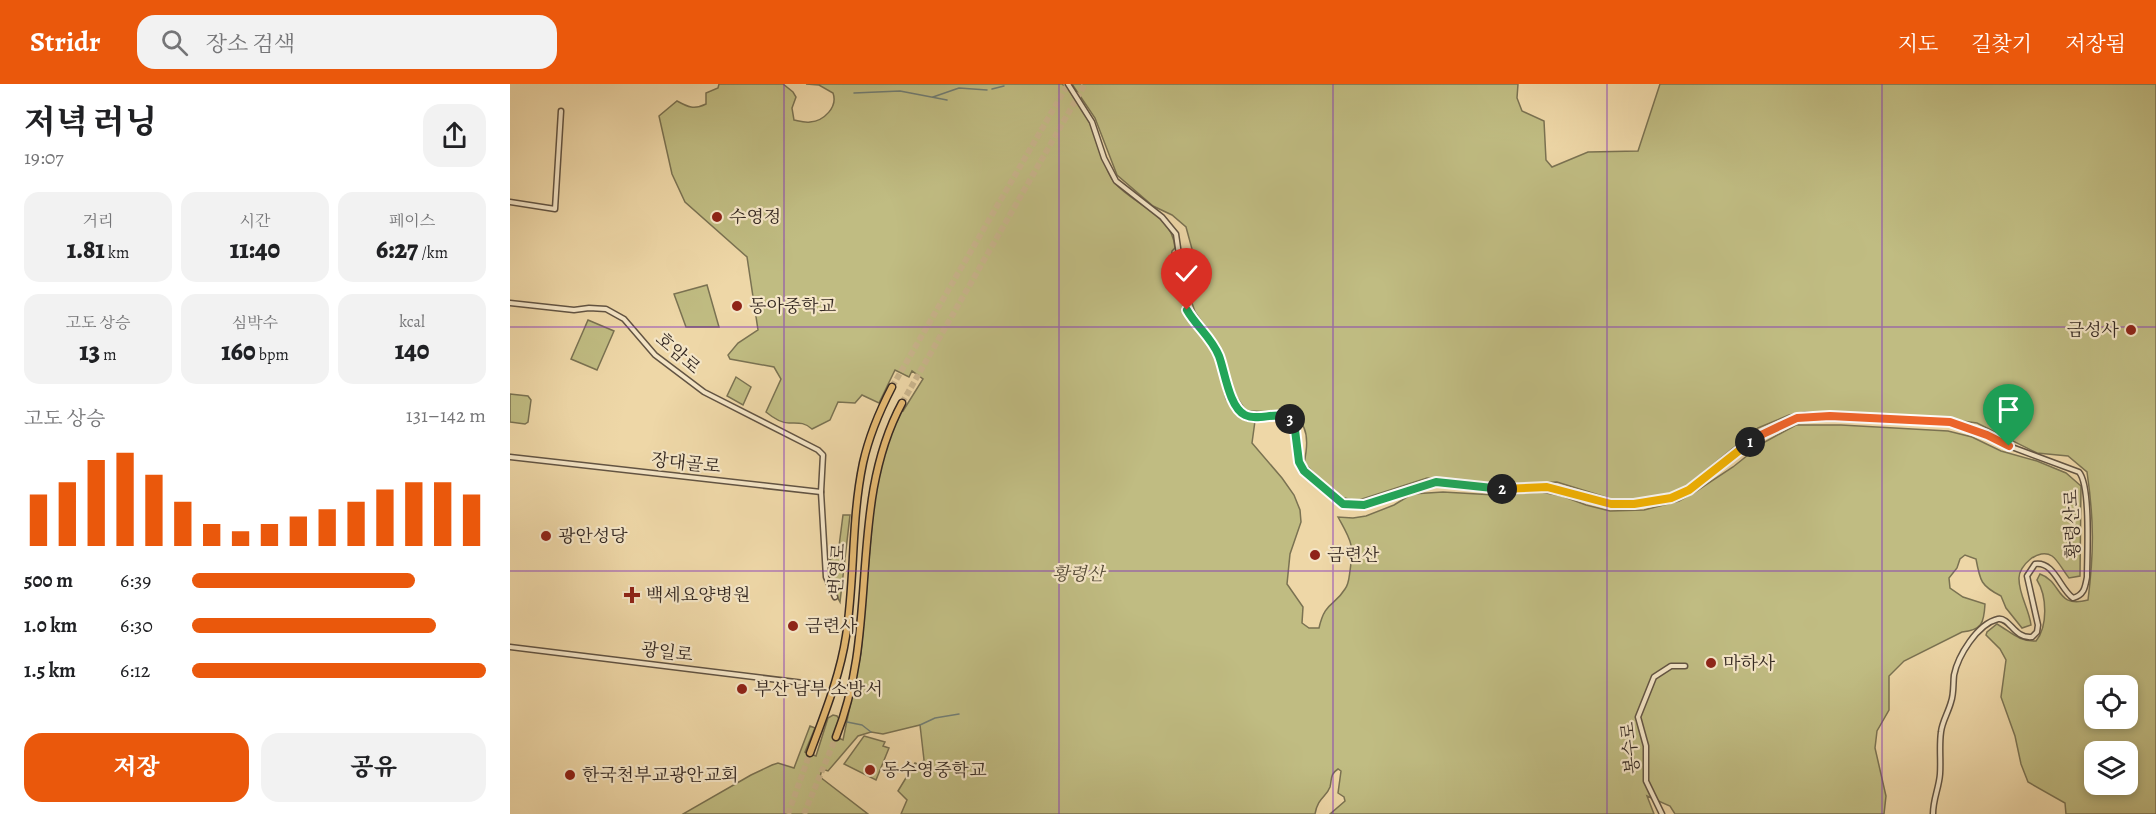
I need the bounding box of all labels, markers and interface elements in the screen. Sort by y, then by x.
search box [137,15,557,69]
text: Stridr [30,23,101,61]
icon: search [158,26,191,59]
text: 장소 검색 [206,29,295,59]
text: 지도 [1898,30,1938,58]
text: 길찾기 [1971,30,2032,58]
text: 저장됨 [2065,30,2126,58]
text: 저녁 러닝 [24,99,157,144]
button: share [423,104,486,167]
text: 19:07 [24,144,64,171]
place label: 수영정 [729,205,781,229]
text: 거리 [83,210,113,232]
text: 시간 [240,210,270,232]
text: 페이스 [389,210,435,232]
marker: 수영정 [710,210,724,224]
text: 1.81 [67,232,105,267]
text: 11:40 [230,232,280,267]
text: 6:27 [376,232,418,267]
text: km [105,242,129,264]
text: /km [418,242,448,264]
pin [1161,248,1212,310]
icon: check [1170,257,1203,290]
place label: 동아중학교 [749,294,837,318]
marker: 동아중학교 [730,299,744,313]
text: kcal [399,311,425,333]
text: 고도 상승 [66,312,131,334]
text: 심박수 [232,312,278,334]
place label: 금성사 [2067,318,2120,342]
marker: 금성사 [2124,323,2138,337]
street label: 호암로 [650,327,706,379]
text: 140 [395,333,429,368]
text: 13 [79,334,100,369]
text: 160 [221,334,256,369]
text: m [100,344,117,366]
text: bpm [256,344,289,366]
pin [1983,384,2034,446]
icon: arrive [1992,393,2025,426]
text: 131–142 m [406,402,486,429]
pin: 3 [1275,404,1305,434]
text: 고도 상승 [24,405,105,432]
text: 3 [1287,408,1293,430]
pin: 1 [1735,427,1765,457]
text: 1 [1747,431,1753,453]
street label: 장대골로 [650,447,722,479]
pin: 2 [1487,474,1517,504]
text: 2 [1498,478,1506,500]
street label: 황령산로 [2059,489,2085,559]
place label: 광안성당 [558,524,628,548]
marker: 광안성당 [539,529,553,543]
street label: 번영로 [823,542,851,596]
place label: 금련산 [1327,543,1380,567]
marker: 금련산 [1308,548,1322,562]
park label: 황령산 [1052,562,1107,586]
text: 500 m [24,567,73,594]
text: 6:39 [120,567,151,594]
place label: 백세요양병원 [646,583,750,607]
marker: 백세요양병원 [623,586,641,604]
text: 1.0 km [24,612,77,639]
text: 6:30 [120,612,153,639]
place label: 금련사 [805,614,858,638]
marker: 금련사 [786,619,800,633]
street label: 광일로 [640,637,694,667]
place label: 마하사 [1723,651,1776,675]
marker: 마하사 [1704,656,1718,670]
text: 1.5 km [24,657,76,684]
text: 6:12 [120,657,150,684]
map controls [2084,675,2138,795]
button: locate [2084,675,2138,729]
place label: 부산 남부 소방서 [754,677,883,701]
marker: 부산 남부 소방서 [735,682,749,696]
street label: 봉수로 [1615,721,1645,775]
button: 저장 [24,733,249,802]
button: 공유 [261,733,486,802]
button: layers [2084,741,2138,795]
place label: 동수영중학교 [882,758,987,782]
place label: 한국천부교광안교회 [582,763,739,787]
marker: 동수영중학교 [863,763,877,777]
marker: 한국천부교광안교회 [563,768,577,782]

